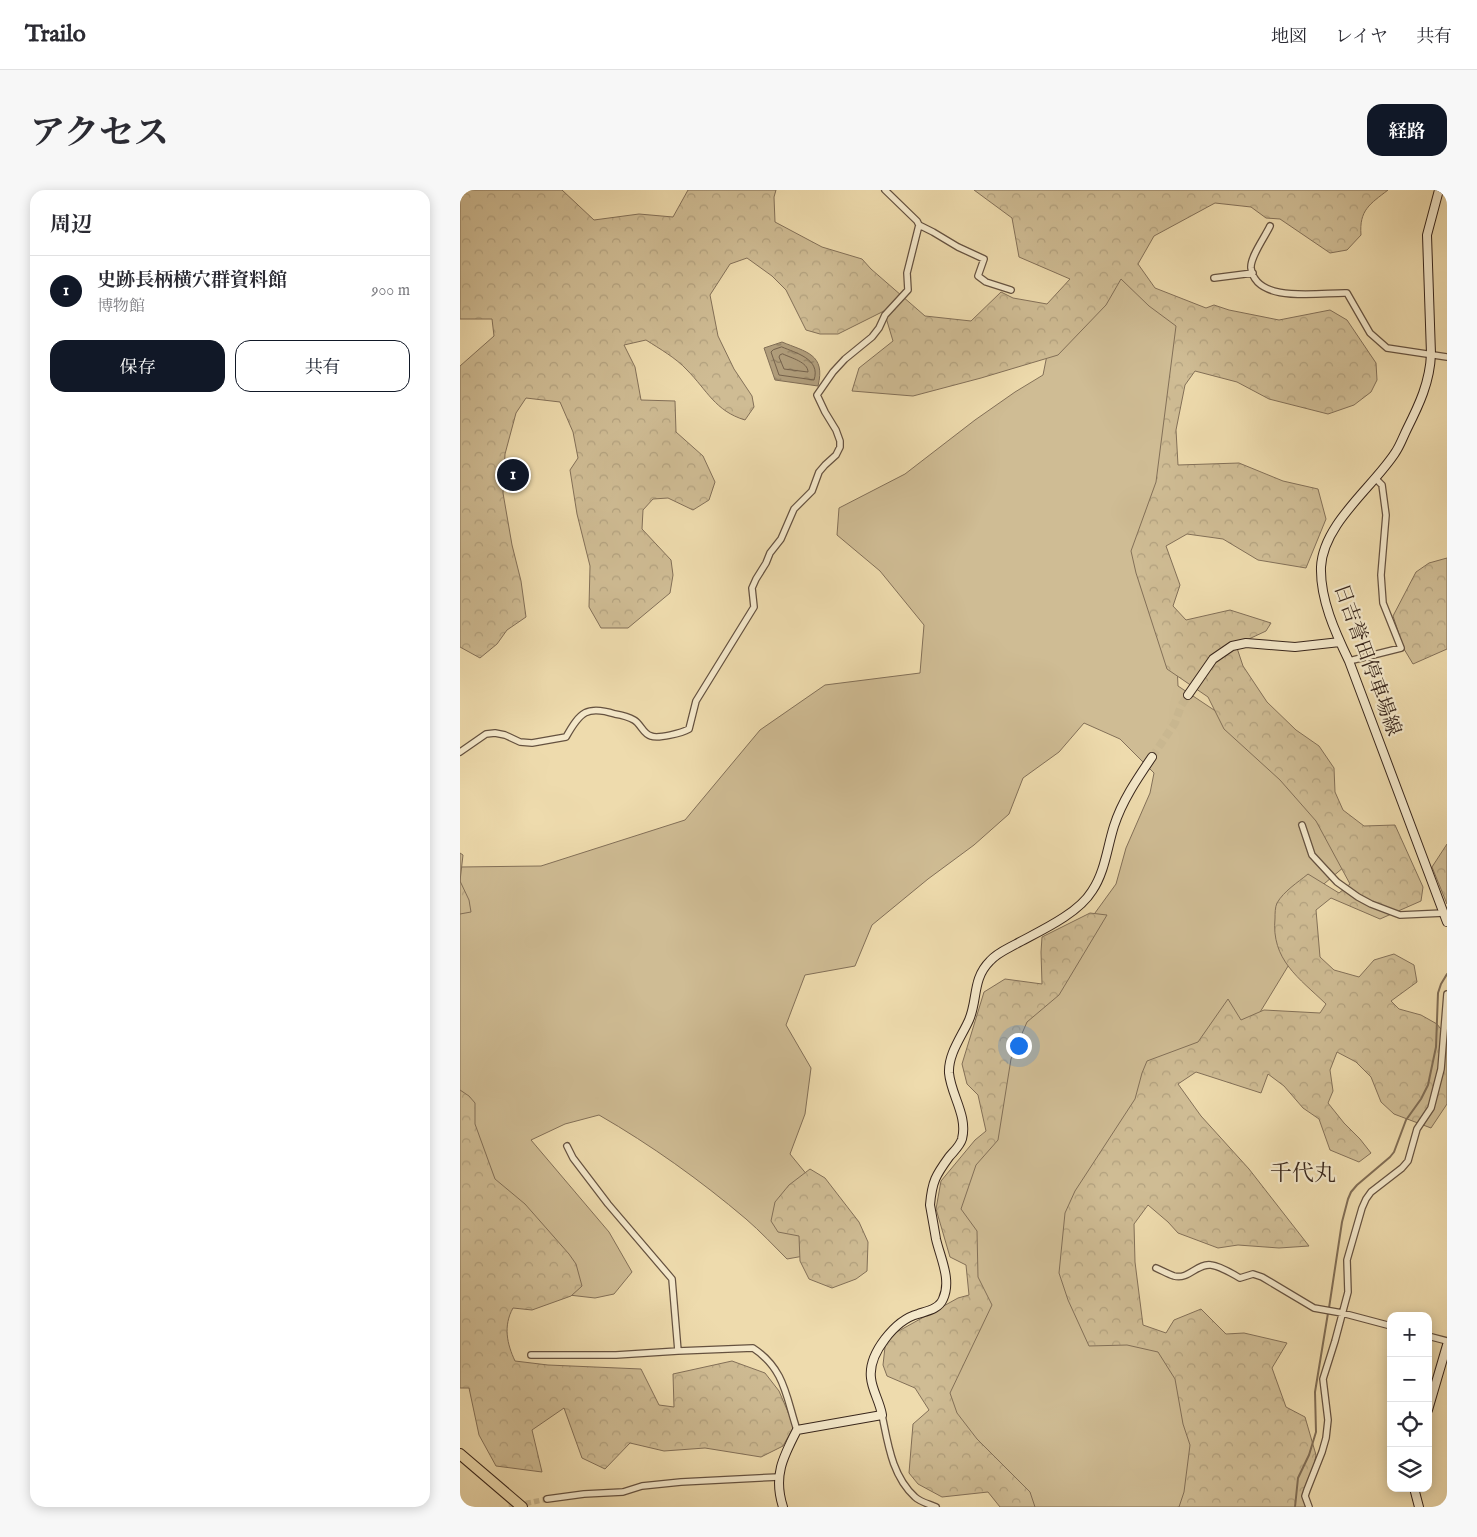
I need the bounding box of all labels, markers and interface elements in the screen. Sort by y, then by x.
text: Trailo [25,19,86,50]
text: 地図 [1271,26,1307,49]
text: レイヤ [1335,26,1388,49]
text: 共有 [1416,26,1452,49]
button: 経路 [1367,104,1447,156]
text: アクセス [30,112,169,157]
text: 周辺 [50,212,92,239]
text: 史跡長柄横穴群資料館 [97,269,287,293]
text: 1 [63,281,69,301]
text: 900 m [371,281,410,301]
text: 博物館 [97,297,145,317]
button: 保存 [50,340,225,392]
button: 共有 [235,340,410,392]
pin: 1 [497,456,529,494]
street label: 日吉誉田停車場線 [1328,581,1406,739]
your location [1006,1033,1032,1059]
district label: 千代丸 [1270,1160,1336,1188]
map controls [1387,1312,1432,1492]
button: + [1387,1312,1432,1357]
button: − [1387,1357,1432,1402]
button: locate [1387,1402,1432,1447]
button: layers [1387,1447,1432,1492]

